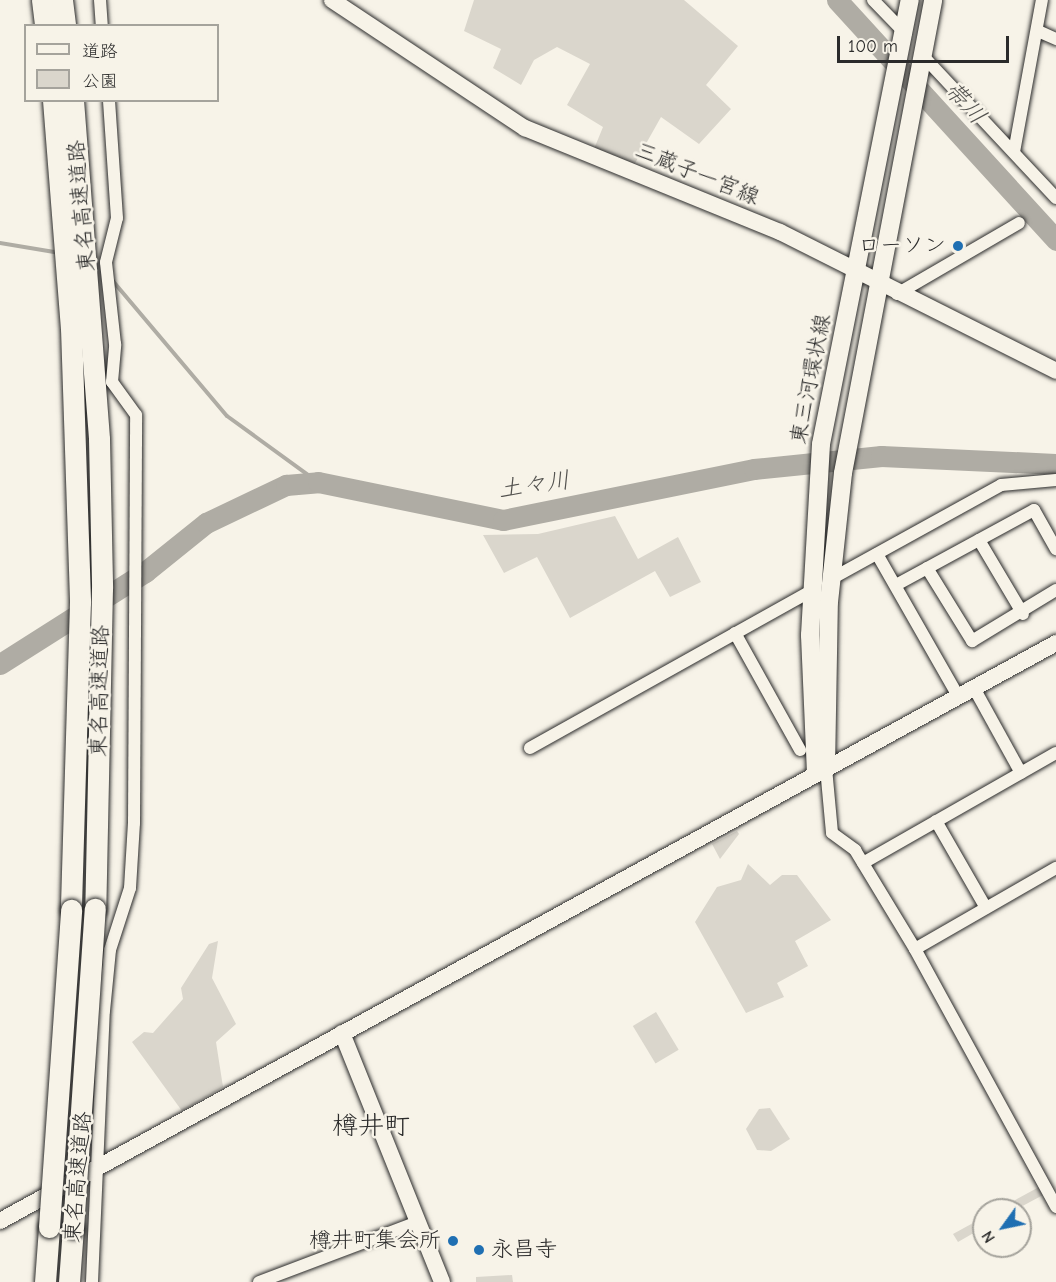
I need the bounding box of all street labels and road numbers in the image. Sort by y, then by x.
street label: 三蔵子一宮線 [631,137,763,211]
street label: 東名高速道路 [63,139,101,273]
street label: 東三河環状線 [785,312,837,446]
street label: 東名高速道路 [86,625,114,757]
street label: 東名高速道路 [59,1110,97,1244]

